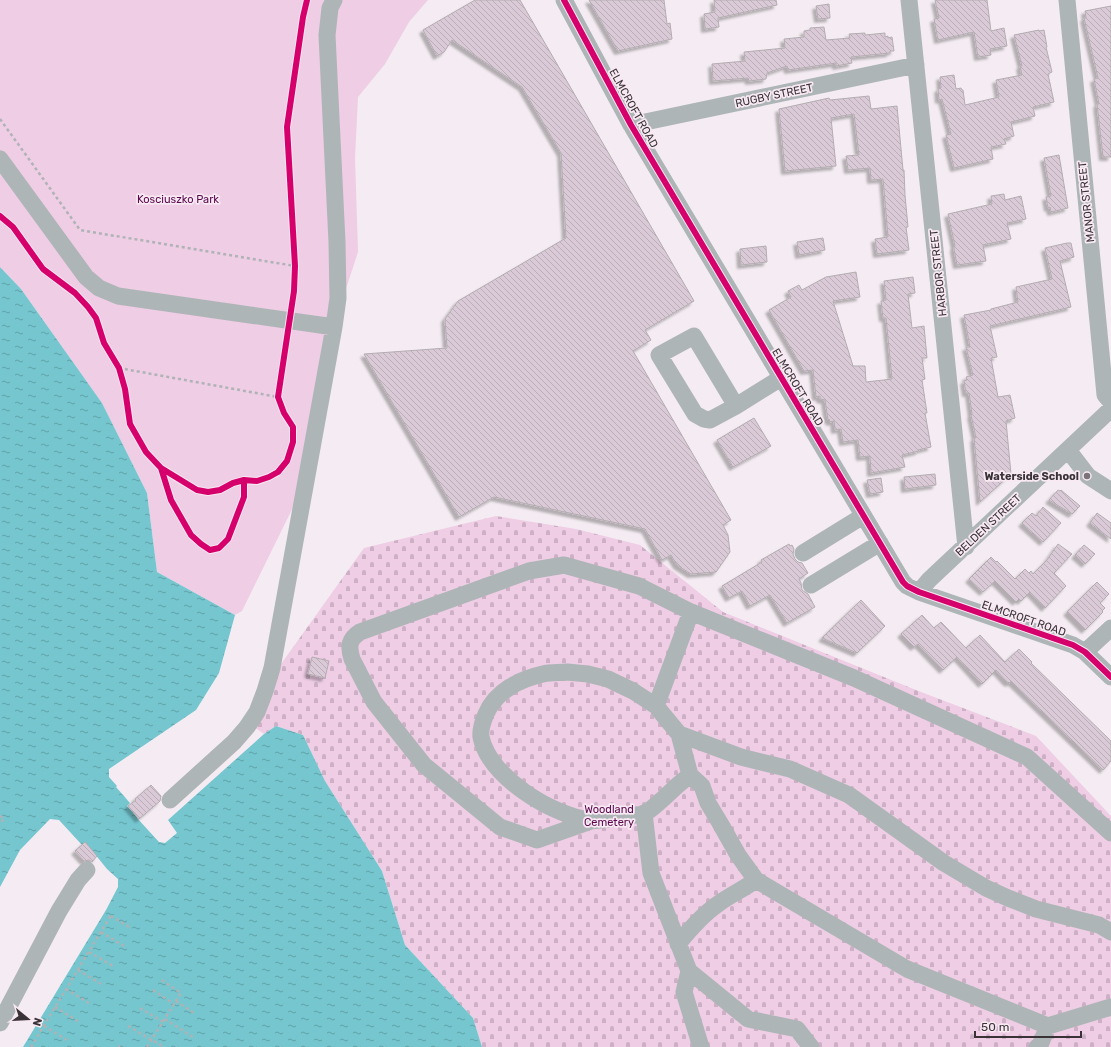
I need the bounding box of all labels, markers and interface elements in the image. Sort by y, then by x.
street label: ELMCROFT ROAD [606,67,661,150]
street label: RUGBY STREET [734,81,815,110]
street label: MANOR STREET [1076,160,1097,243]
park label: Kosciuszko Park [137,193,219,206]
street label: HARBOR STREET [927,228,950,317]
street label: ELMCROFT ROAD [769,346,826,428]
place label: Waterside School [984,470,1079,483]
marker: Waterside School [1082,471,1092,481]
street label: BELDEN STREET [953,491,1024,559]
street label: ELMCROFT ROAD [980,598,1068,639]
park label: Woodland Cemetery [584,803,634,829]
north arrow [8,999,48,1039]
scale bar [975,1013,1081,1039]
text: N [30,1016,44,1028]
text: 50 m [981,1020,1009,1034]

